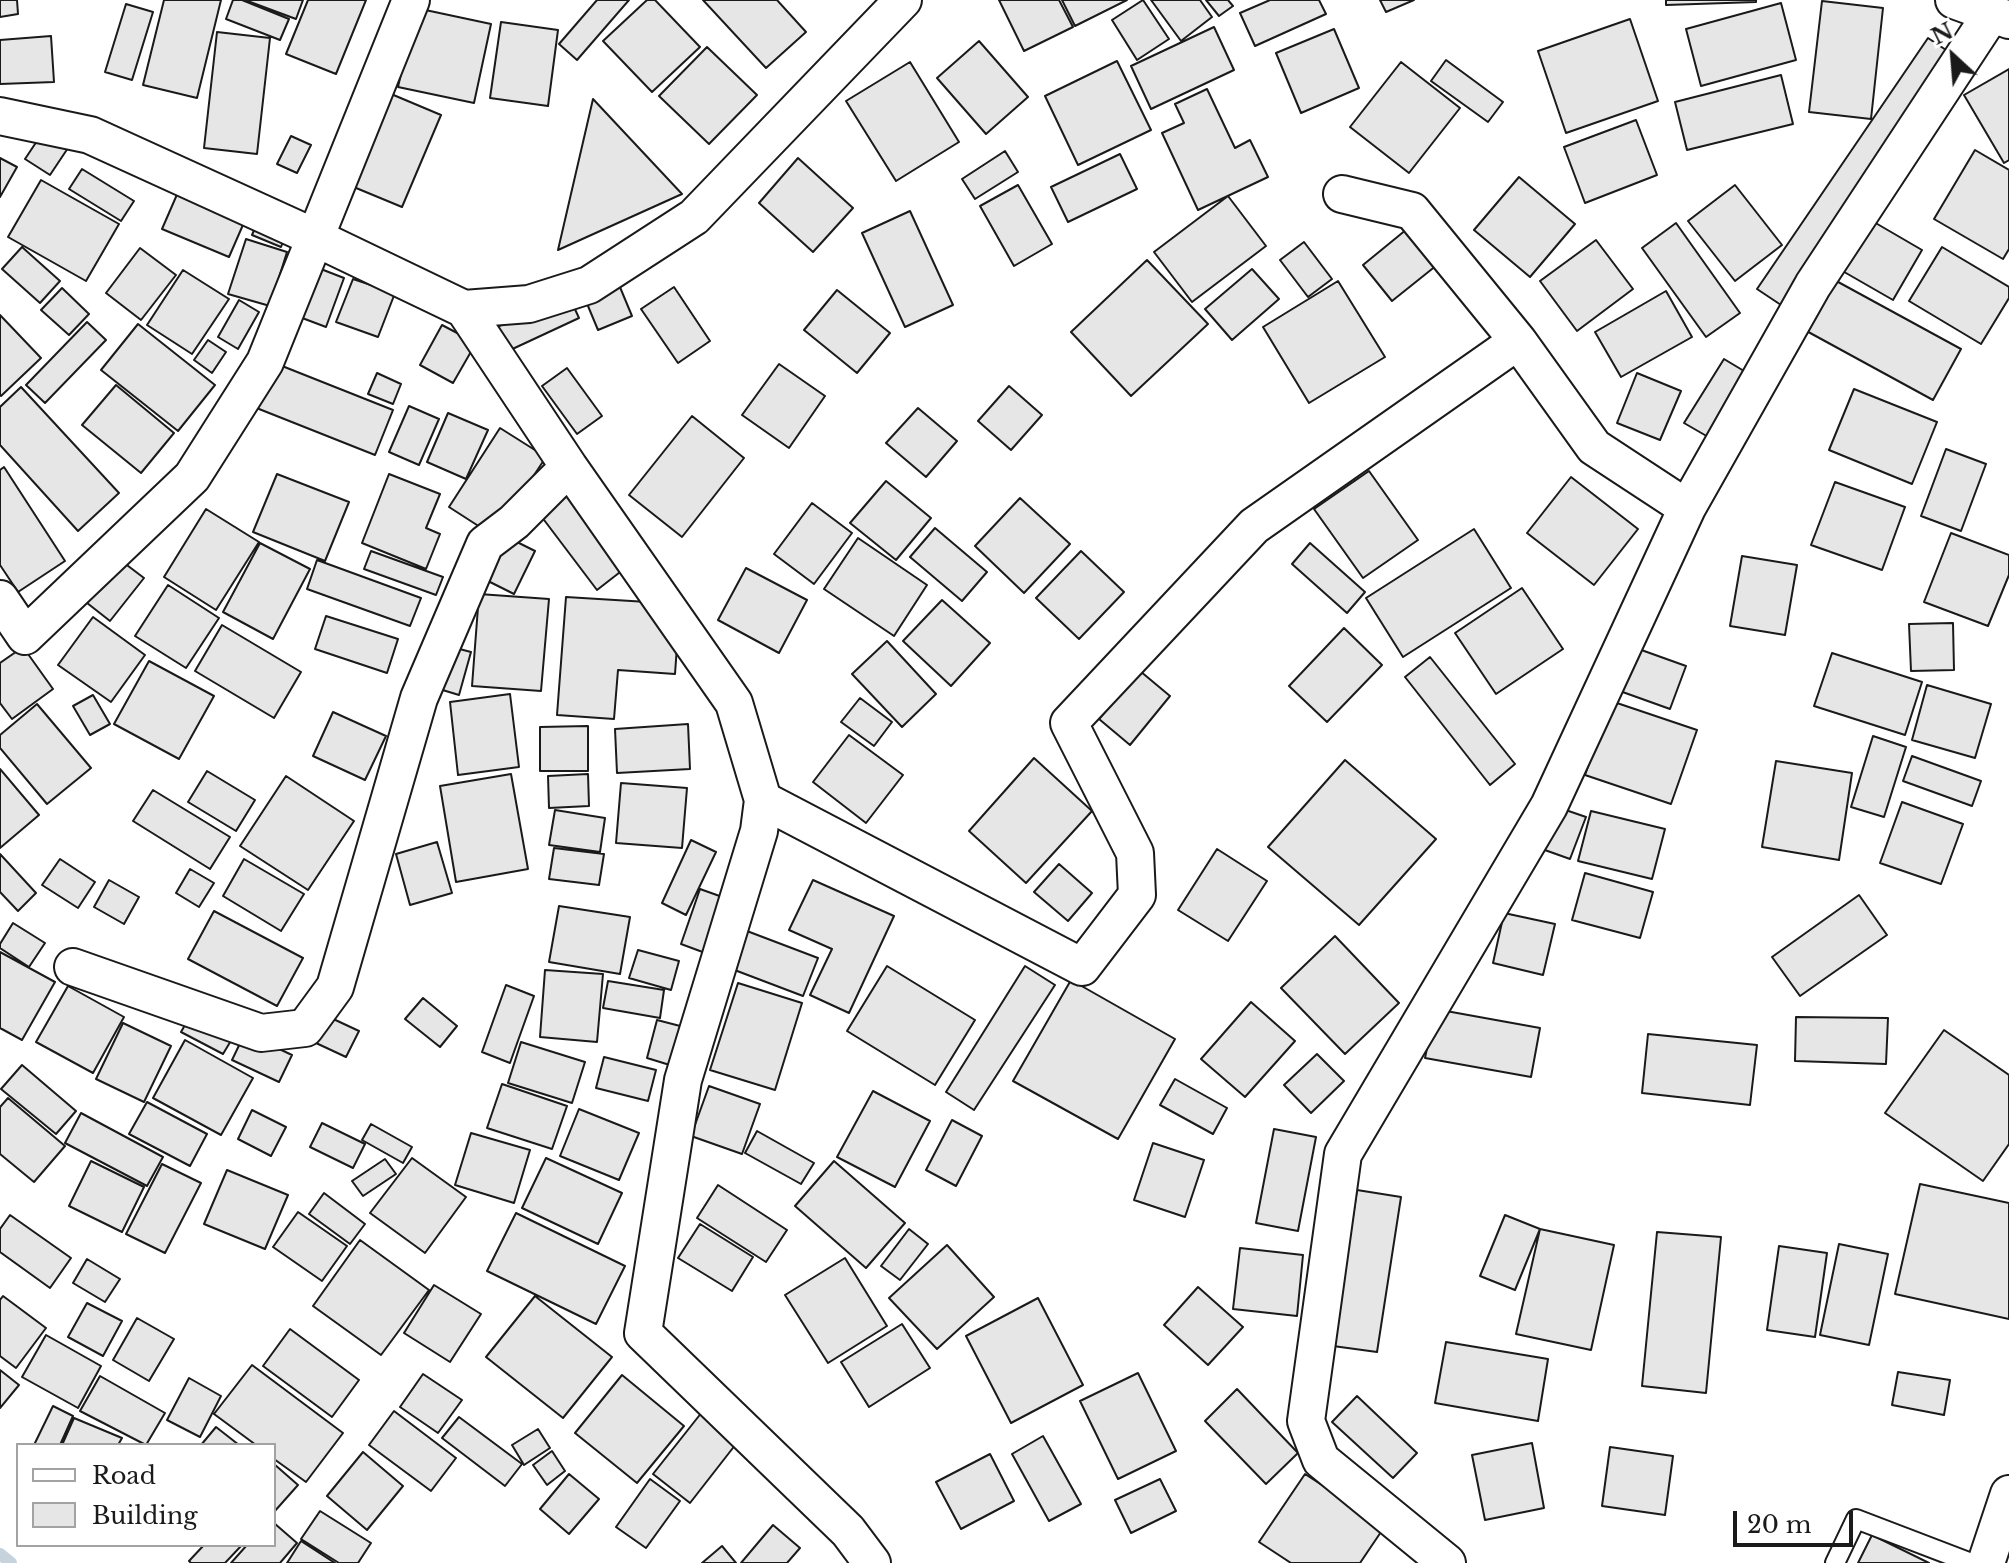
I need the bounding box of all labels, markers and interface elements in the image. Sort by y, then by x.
north arrow [1913,16,1993,96]
text: N [1927,17,1957,51]
legend [16,1443,276,1547]
text: Road [92,1461,156,1490]
scale bar [1737,1495,1857,1545]
text: Building [92,1501,198,1530]
text: 20 m [1747,1510,1812,1539]

